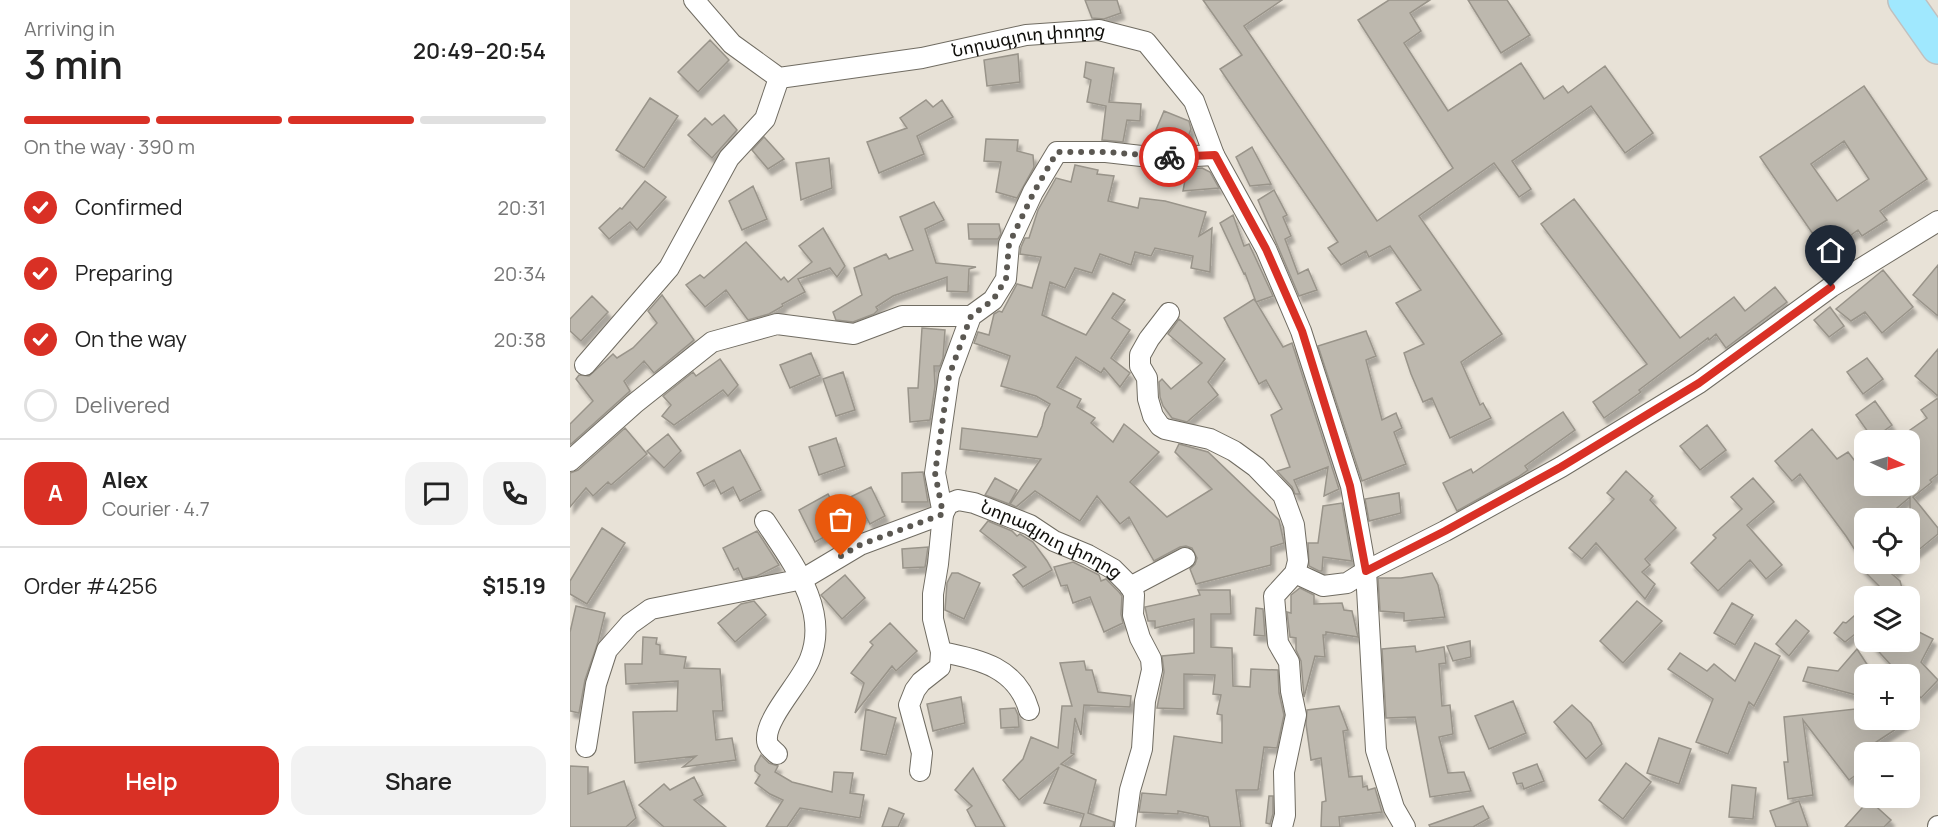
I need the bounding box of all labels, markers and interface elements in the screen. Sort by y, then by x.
text: Arriving in [24,15,115,42]
street label: Նորագյուղ փողոց [949,16,1109,62]
text: 20:49–20:54 [413,36,546,66]
text: 3 min [24,37,123,91]
courier [1139,127,1199,187]
text: On the way · 390 m [24,133,195,160]
icon: bike [1153,141,1186,174]
icon: check [24,191,57,224]
text: Confirmed [75,192,183,222]
text: 20:31 [498,194,546,221]
pin [1805,225,1856,287]
icon: home [1814,234,1847,267]
icon: check [24,257,57,290]
text: Preparing [75,258,173,288]
text: 20:34 [494,260,546,287]
icon: check [24,323,57,356]
text: On the way [75,324,187,354]
text: 20:38 [494,326,546,353]
text: Delivered [75,390,170,420]
north arrow [1854,430,1920,496]
map controls [1854,430,1920,808]
button: chat [405,462,468,525]
button: phone [483,462,546,525]
text: Alex [102,465,148,495]
text: A [48,478,63,508]
pin [815,494,866,556]
street label: Նորագյուղ փողոց [977,494,1129,583]
text: Courier · 4.7 [102,495,210,522]
icon: bag [824,503,857,536]
button: locate [1854,508,1920,574]
text: Order #4256 [24,571,158,601]
text: $15.19 [482,571,546,601]
button: layers [1854,586,1920,652]
button: + [1854,664,1920,730]
button: − [1854,742,1920,808]
button: Help [24,746,279,815]
button: Share [291,746,546,815]

